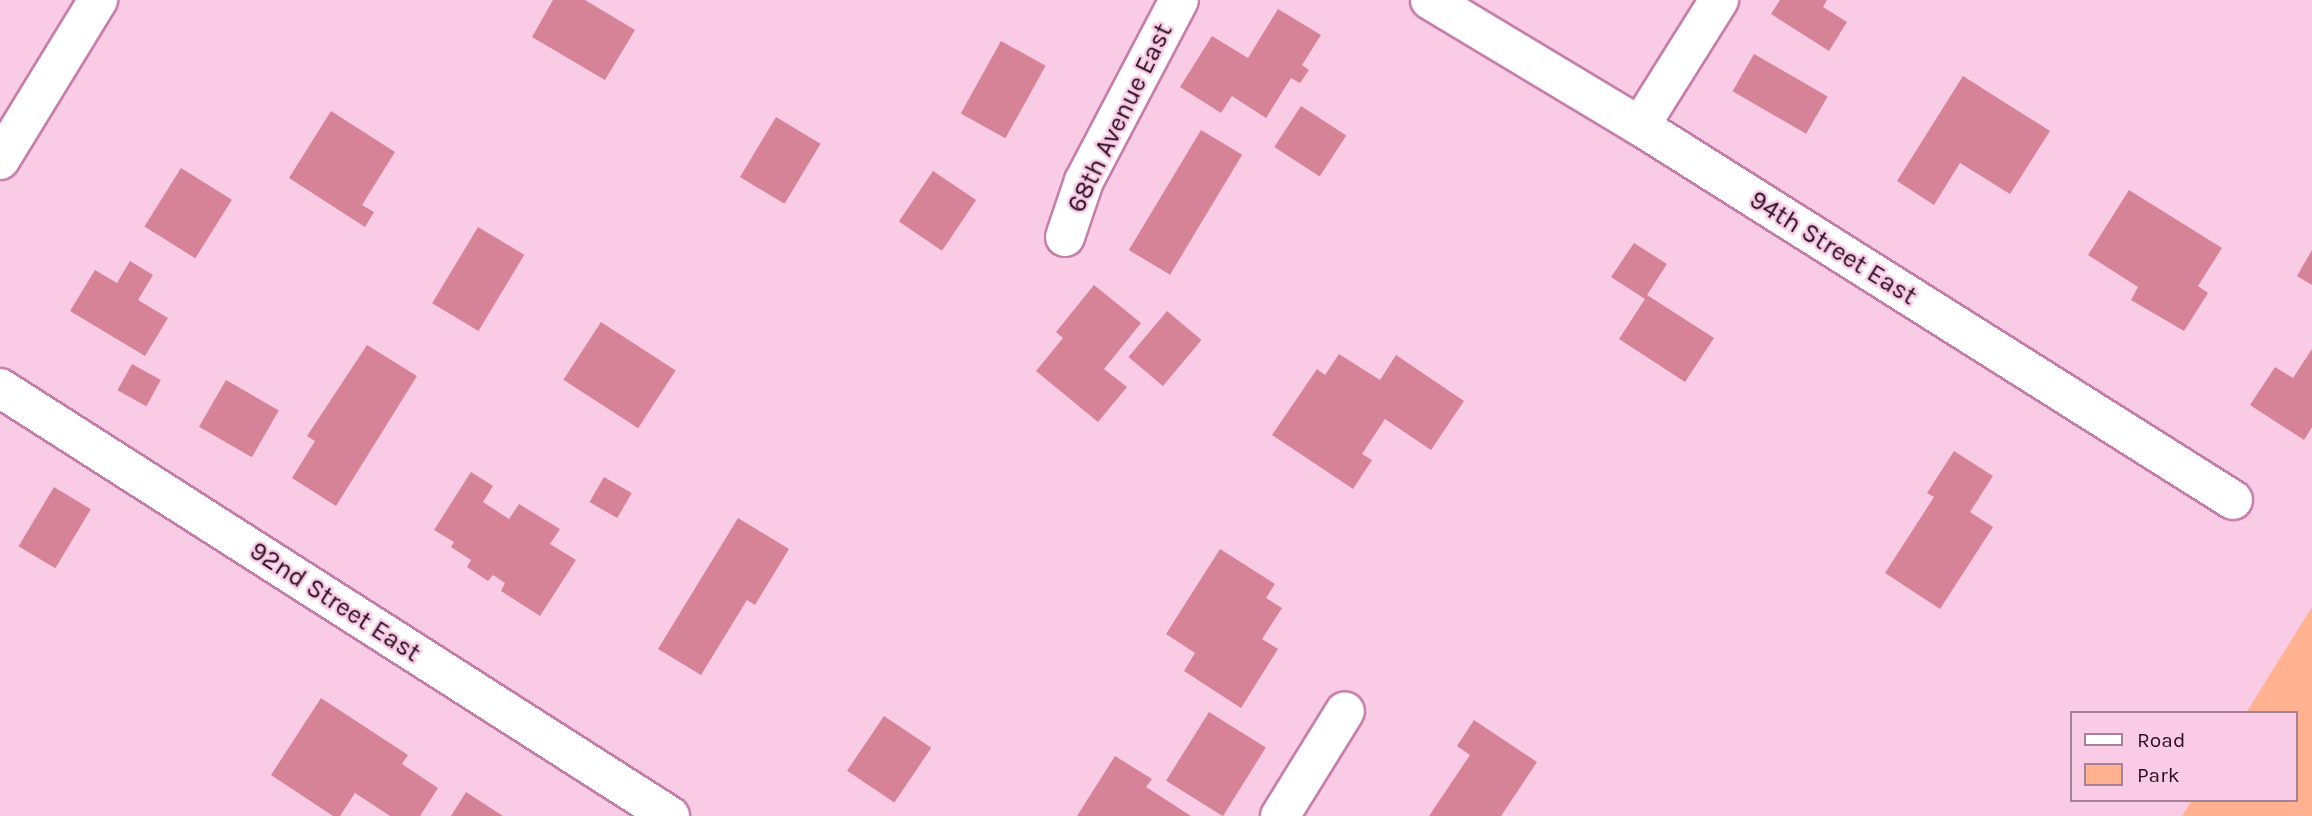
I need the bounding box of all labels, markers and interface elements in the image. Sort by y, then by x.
street label: 68th Avenue East [1061,18,1179,218]
street label: 94th Street East [1744,184,1922,312]
street label: 92nd Street East [244,535,426,669]
legend [2070,711,2298,802]
text: Road [2137,728,2185,752]
text: Park [2137,763,2180,787]

